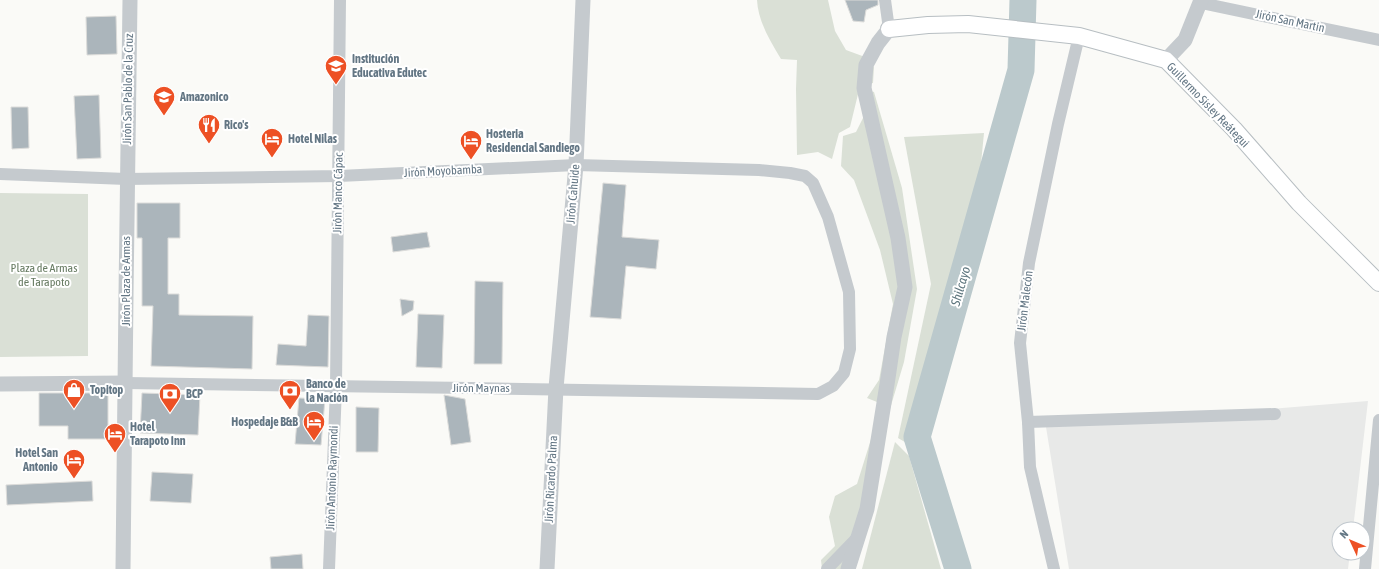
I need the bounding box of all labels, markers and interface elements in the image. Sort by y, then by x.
street label: Jirón San Martin [1254,7,1326,35]
street label: Jirón San Pablo de la Cruz [120,33,136,145]
place label: Institución Educativa Edutec [352,52,427,80]
school or university icon: Institución Educativa Edutec [323,53,349,86]
street label: Guillermo Sisley Reátegui [1164,60,1252,150]
school or university icon: Amazonico [151,84,177,117]
place label: Amazonico [179,90,229,104]
restaurant icon: Rico's [196,112,222,145]
place label: Rico's [224,118,249,132]
hotel icon: Hotel Nilas [259,126,285,159]
place label: Hosteria Residencial Sandiego [486,127,580,155]
hotel icon: Hosteria Residencial Sandiego [458,128,484,161]
place label: Hotel Nilas [288,132,338,146]
street label: Jirón Manco Cápac [330,152,346,234]
street label: Jirón Moyobamba [403,162,483,180]
street label: Jirón Cahuide [563,164,583,224]
street label: Jirón Plaza de Armas [119,236,133,326]
park label: Plaza de Armas de Tarapoto [11,261,77,289]
water label: Shilcayo [947,265,973,308]
street label: Jirón Malecón [1014,270,1036,332]
shop icon: Topitop [61,377,87,410]
place label: Banco de la Nación [306,377,348,405]
bank icon: Banco de la Nación [277,378,303,411]
bank icon: BCP [157,381,183,414]
street label: Jirón Maynas [452,381,510,395]
place label: Topitop [90,383,124,397]
place label: BCP [186,387,203,401]
hotel icon: Hospedaje B&B [301,409,327,442]
place label: Hospedaje B&B [231,415,298,429]
place label: Hotel Tarapoto Inn [130,420,186,448]
hotel icon: Hotel Tarapoto Inn [102,421,128,454]
street label: Jirón Antonio Raymondi [323,425,341,531]
street label: Jirón Ricardo Palma [542,435,560,523]
place label: Hotel San Antonio [15,446,58,474]
hotel icon: Hotel San Antonio [61,447,87,480]
north arrow [1331,521,1371,561]
text: N [1337,528,1350,541]

